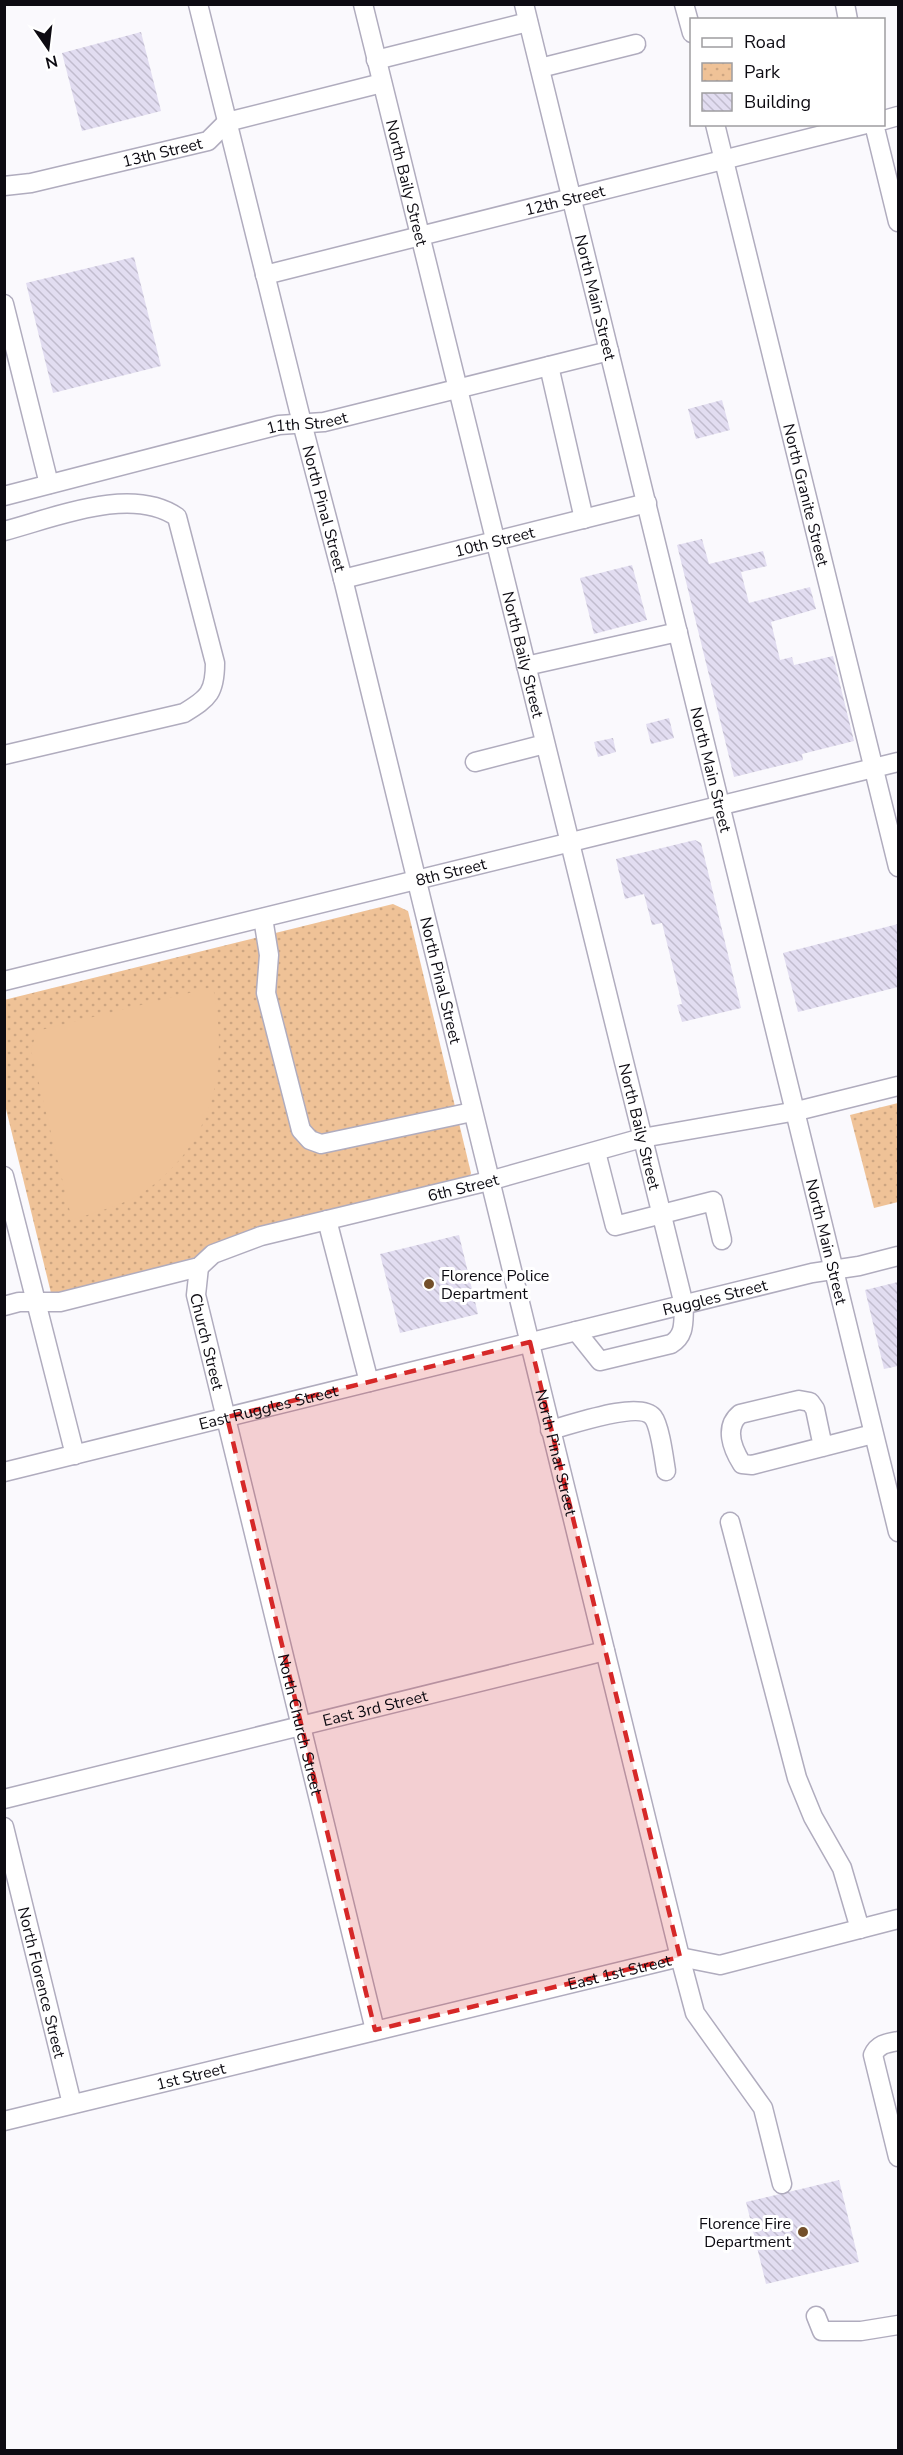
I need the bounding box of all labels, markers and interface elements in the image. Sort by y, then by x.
north arrow [18,18,78,78]
legend [690,18,885,126]
text: Road [744,30,786,54]
text: N [43,49,60,74]
text: Park [744,60,781,84]
text: Building [744,90,811,114]
street label: North Baily Street [380,117,432,249]
street label: 13th Street [120,133,205,173]
street label: 12th Street [523,180,608,221]
street label: North Main Street [569,233,621,363]
street label: 11th Street [264,406,350,440]
street label: North Granite Street [777,422,834,569]
street label: North Pinal Street [296,443,351,575]
street label: 10th Street [452,521,537,563]
street label: North Baily Street [496,589,549,721]
street label: North Main Street [684,705,736,835]
street label: 8th Street [413,853,489,892]
street label: North Pinal Street [414,915,466,1046]
street label: North Baily Street [613,1061,665,1192]
street label: 6th Street [426,1169,502,1207]
street label: North Main Street [800,1177,852,1307]
place label: Florence Police Department [441,1265,549,1305]
street label: Ruggles Street [660,1274,770,1321]
marker: Florence Police Department [422,1277,436,1291]
street label: Church Street [184,1291,229,1393]
street label: East Ruggles Street [197,1380,340,1436]
street label: North Pinal Street [529,1387,582,1519]
street label: North Church Street [272,1652,327,1798]
street label: East 3rd Street [320,1685,430,1732]
street label: North Florence Street [12,1905,70,2061]
street label: East 1st Street [565,1949,674,1996]
street label: 1st Street [154,2058,228,2096]
place label: Florence Fire Department [699,2213,791,2253]
marker: Florence Fire Department [796,2225,810,2239]

